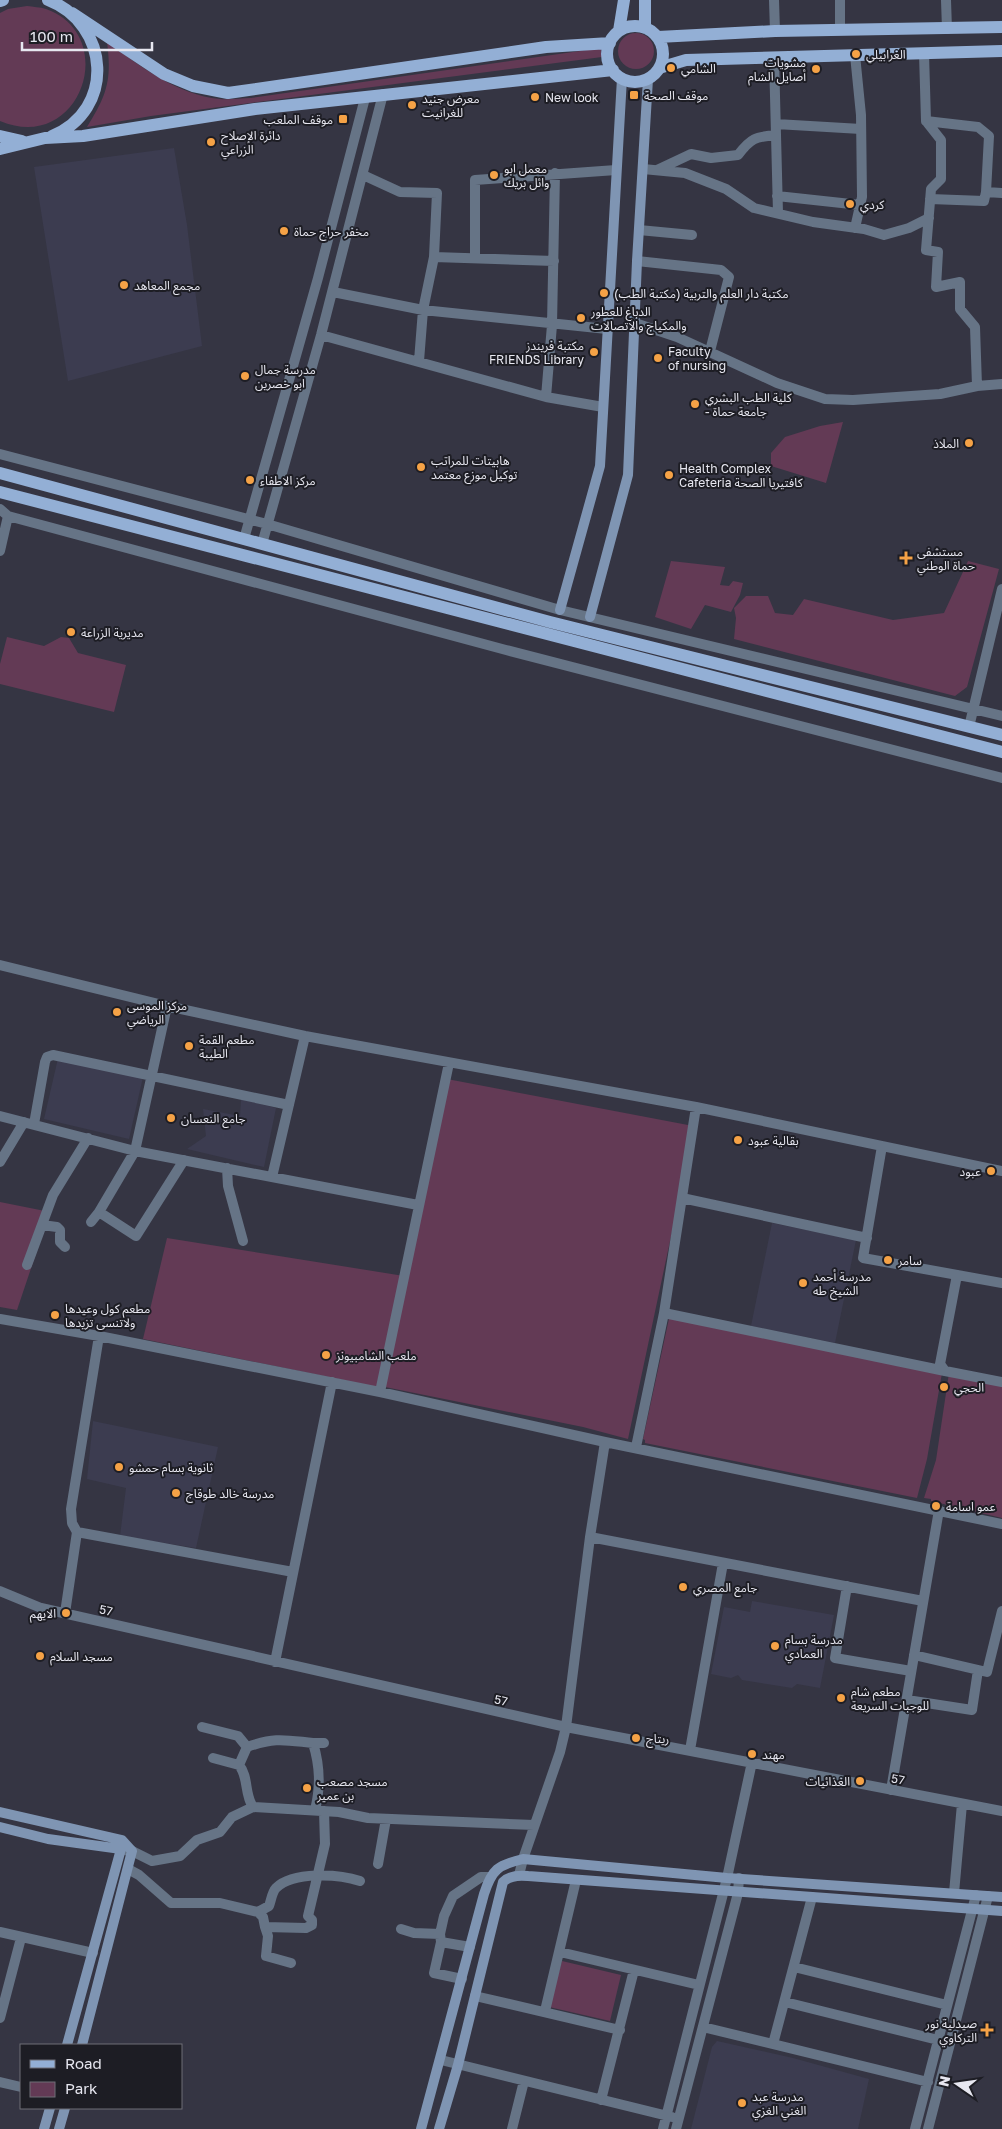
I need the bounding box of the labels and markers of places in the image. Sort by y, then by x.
place label: الغرابيلي [866,47,906,64]
marker: الغرابيلي [850,48,862,60]
place label: مشويات أصايل الشام [748,55,806,86]
place label: الشامي [681,61,716,78]
marker: الشامي [665,62,677,74]
marker: مشويات أصايل الشام [810,63,822,75]
place label: موقف الصحة [644,88,708,103]
marker: موقف الصحة [628,89,640,101]
place label: New look [545,90,599,105]
place label: معرض جنيد للغرانيت [422,91,480,120]
marker: New look [529,91,541,103]
marker: معرض جنيد للغرانيت [406,99,418,111]
place label: موقف الملعب [264,112,333,127]
marker: موقف الملعب [337,113,349,125]
place label: دائرة الإصلاح الزراعي [221,128,281,159]
marker: دائرة الإصلاح الزراعي [205,136,217,148]
place label: معمل ابو وائل بريك [504,161,549,190]
marker: معمل ابو وائل بريك [488,169,500,181]
place label: كردي [860,197,885,214]
marker: كردي [844,198,856,210]
place label: مخفر حراج حماة [294,224,369,241]
marker: مخفر حراج حماة [278,225,290,237]
place label: مجمع المعاهد [134,278,200,295]
marker: مجمع المعاهد [118,279,130,291]
place label: مكتبة دار العلم والتربية (مكتبة الطب) [614,286,789,303]
marker: مكتبة دار العلم والتربية (مكتبة الطب) [598,287,610,299]
place label: الدباغ للعطور والمكياج والاتصالات [590,304,687,335]
marker: الدباغ للعطور والمكياج والاتصالات [575,312,587,324]
place label: مكتبة فريندز FRIENDS Library [489,338,584,367]
place label: Faculty of nursing [668,344,726,373]
marker: مكتبة فريندز FRIENDS Library [588,346,600,358]
marker: Faculty of nursing [652,352,664,364]
place label: مدرسة جمال ابو خصرين [255,362,316,391]
marker: مدرسة جمال ابو خصرين [239,370,251,382]
place label: كلية الطب البشري - جامعة حماة [705,390,793,419]
marker: كلية الطب البشري - جامعة حماة [689,398,701,410]
place label: الملاذ [933,436,959,451]
marker: الملاذ [963,437,975,449]
place label: هابيتات للمراتب توكيل موزع معتمد [431,453,518,484]
marker: هابيتات للمراتب توكيل موزع معتمد [415,461,427,473]
place label: Health Complex Cafeteria كافتيريا الصحة [679,461,804,490]
marker: Health Complex Cafeteria كافتيريا الصحة [663,469,675,481]
place label: مركز الاطفاء [260,473,316,488]
marker: مركز الاطفاء [244,474,256,486]
place label: مستشفى حماة الوطني [917,544,975,575]
marker: مستشفى حماة الوطني [899,551,913,565]
place label: مديرية الزراعة [81,625,144,640]
marker: مديرية الزراعة [65,626,77,638]
place label: مركز الموسى الرياضي [127,998,187,1029]
marker: مركز الموسى الرياضي [111,1006,123,1018]
place label: مطعم القمة الطيبة [199,1032,255,1061]
marker: مطعم القمة الطيبة [183,1040,195,1052]
place label: جامع النعسان [181,1111,246,1128]
marker: جامع النعسان [165,1112,177,1124]
place label: بقالية عبود [748,1133,799,1148]
marker: بقالية عبود [732,1134,744,1146]
place label: عبود [959,1164,981,1179]
marker: عبود [985,1165,997,1177]
place label: سامر [897,1253,922,1268]
marker: سامر [882,1254,894,1266]
place label: مدرسة أحمد الشيخ طه [813,1269,871,1300]
marker: مدرسة أحمد الشيخ طه [797,1277,809,1289]
place label: مطعم كول وعيدها ولاتنسى تزيدها [65,1301,150,1330]
marker: مطعم كول وعيدها ولاتنسى تزيدها [49,1309,61,1321]
place label: ملعب الشامبيونز [335,1348,416,1363]
marker: ملعب الشامبيونز [320,1349,332,1361]
place label: الحجي [954,1380,984,1397]
marker: الحجي [938,1381,950,1393]
place label: ثانوية بسام حمشو [129,1460,213,1477]
marker: ثانوية بسام حمشو [113,1461,125,1473]
place label: مدرسة خالد طوقاج [186,1486,274,1503]
marker: مدرسة خالد طوقاج [170,1487,182,1499]
place label: عمو اسامة [946,1499,996,1514]
marker: عمو اسامة [930,1500,942,1512]
place label: جامع المصري [693,1580,757,1597]
marker: جامع المصري [677,1581,689,1593]
place label: الايهم [30,1606,56,1623]
marker: الايهم [60,1607,72,1619]
place label: مدرسة بسام العمادي [785,1632,843,1663]
marker: مدرسة بسام العمادي [769,1640,781,1652]
place label: مسجد السلام [50,1649,113,1666]
marker: مسجد السلام [34,1650,46,1662]
place label: مطعم شام للوجبات السريعة [851,1684,929,1713]
marker: مطعم شام للوجبات السريعة [835,1692,847,1704]
place label: ريتاج [646,1731,669,1748]
marker: ريتاج [630,1732,642,1744]
place label: مهند [762,1747,785,1762]
marker: مهند [746,1748,758,1760]
place label: مسجد مصعب بن عمير [316,1774,388,1803]
place label: الغذائيات [805,1774,850,1789]
marker: الغذائيات [854,1775,866,1787]
marker: مسجد مصعب بن عمير [301,1782,313,1794]
place label: صيدلية نور التركاوي [925,2016,977,2047]
marker: صيدلية نور التركاوي [981,2024,993,2036]
place label: مدرسة عبد الغني الغزي [752,2089,806,2120]
marker: مدرسة عبد الغني الغزي [736,2097,748,2109]

